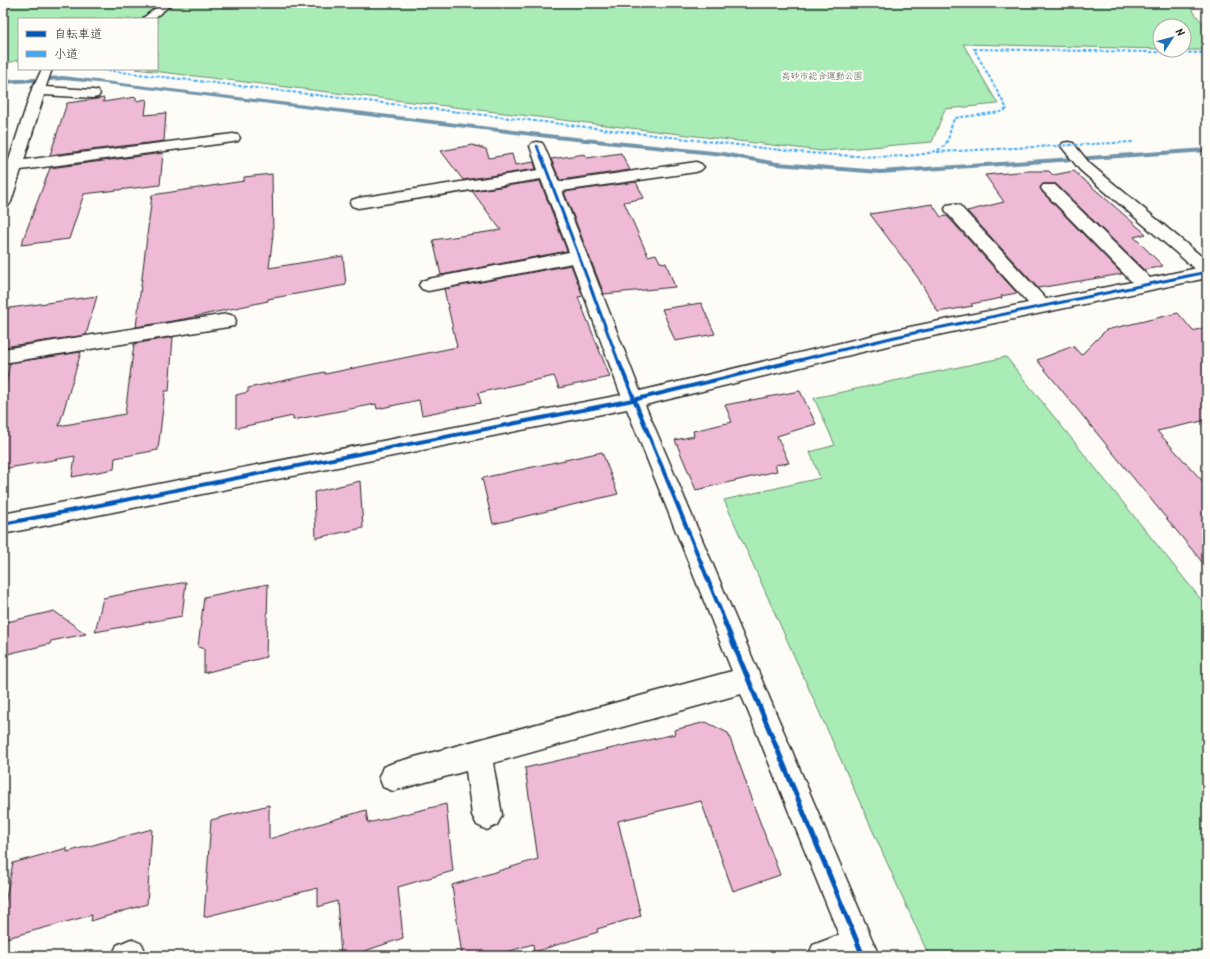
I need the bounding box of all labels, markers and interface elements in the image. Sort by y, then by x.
legend [18,18,158,70]
north arrow [1152,18,1192,58]
text: 自転車道 [54,25,102,44]
text: N [1170,25,1189,41]
text: 小道 [54,45,78,64]
park label: 高砂市総合運動公園 [781,69,863,84]

